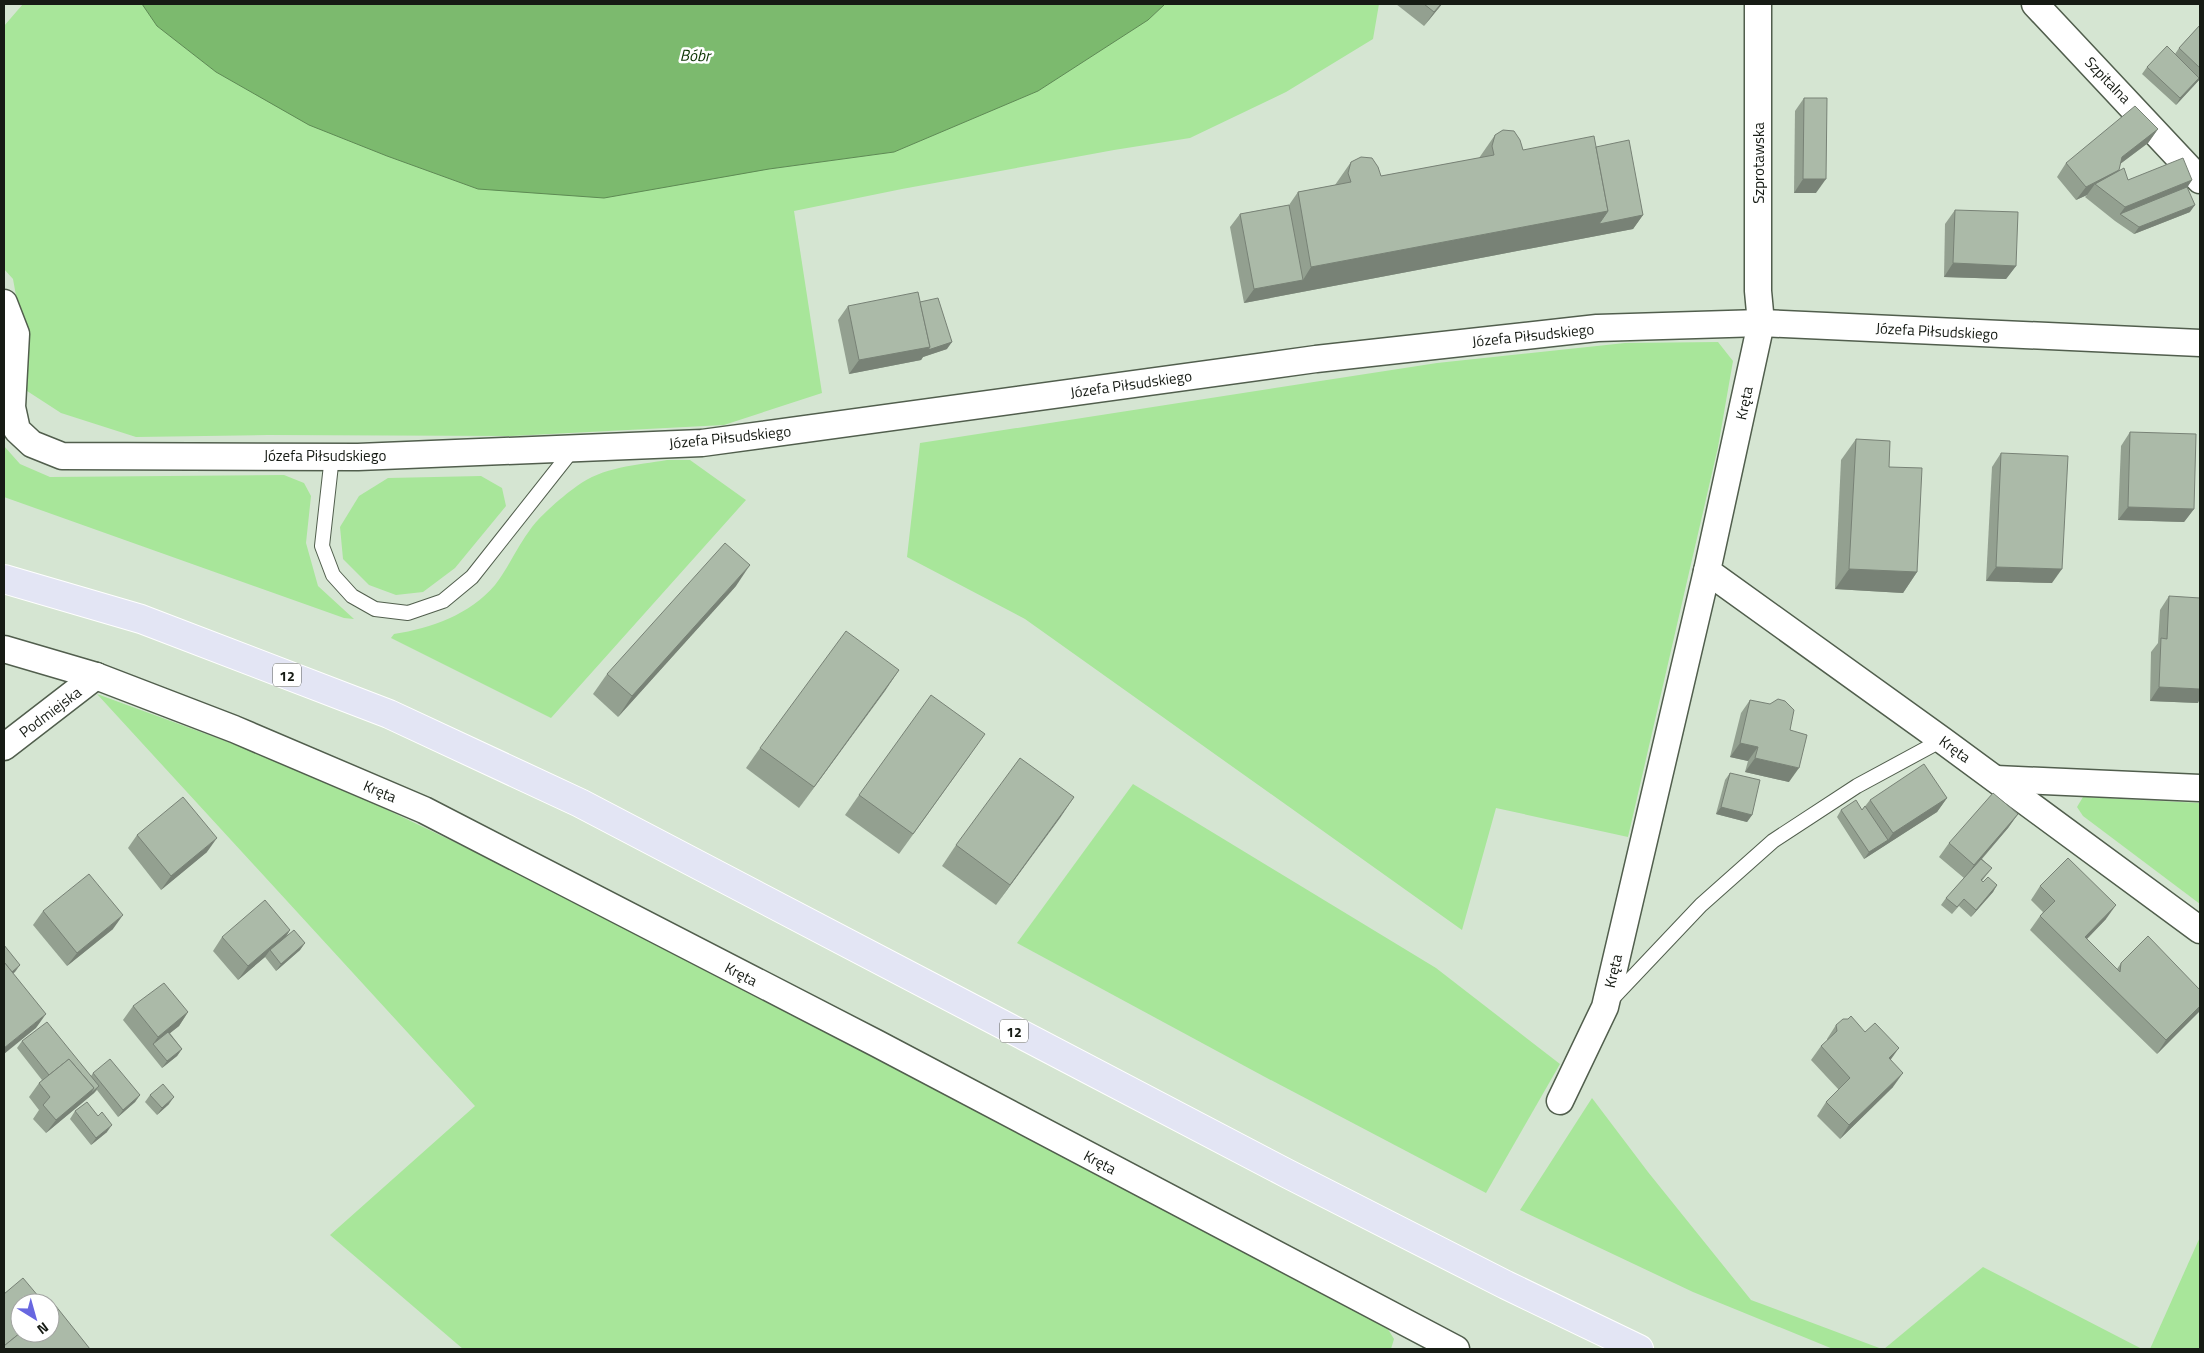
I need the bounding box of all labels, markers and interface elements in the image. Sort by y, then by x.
water label: Bóbr [680,43,712,67]
street label: Szpitalna [2080,51,2137,109]
street label: Szprotawska [1747,122,1770,204]
street label: Józefa Piłsudskiego [1875,316,1999,346]
street label: Józefa Piłsudskiego [1471,317,1595,353]
street label: Józefa Piłsudskiego [1069,364,1193,404]
street label: Kręta [1729,384,1759,422]
street label: Józefa Piłsudskiego [668,419,792,455]
street label: Józefa Piłsudskiego [264,444,386,467]
road number: 12 [273,664,301,686]
street label: Podmiejska [14,681,86,743]
street label: Kręta [1935,730,1976,769]
street label: Kręta [360,774,401,808]
street label: Kręta [1598,951,1628,990]
street label: Kręta [721,956,762,992]
road number: 12 [1000,1019,1028,1042]
street label: Kręta [1080,1144,1121,1180]
north arrow [10,1293,60,1343]
text: N [33,1317,53,1340]

